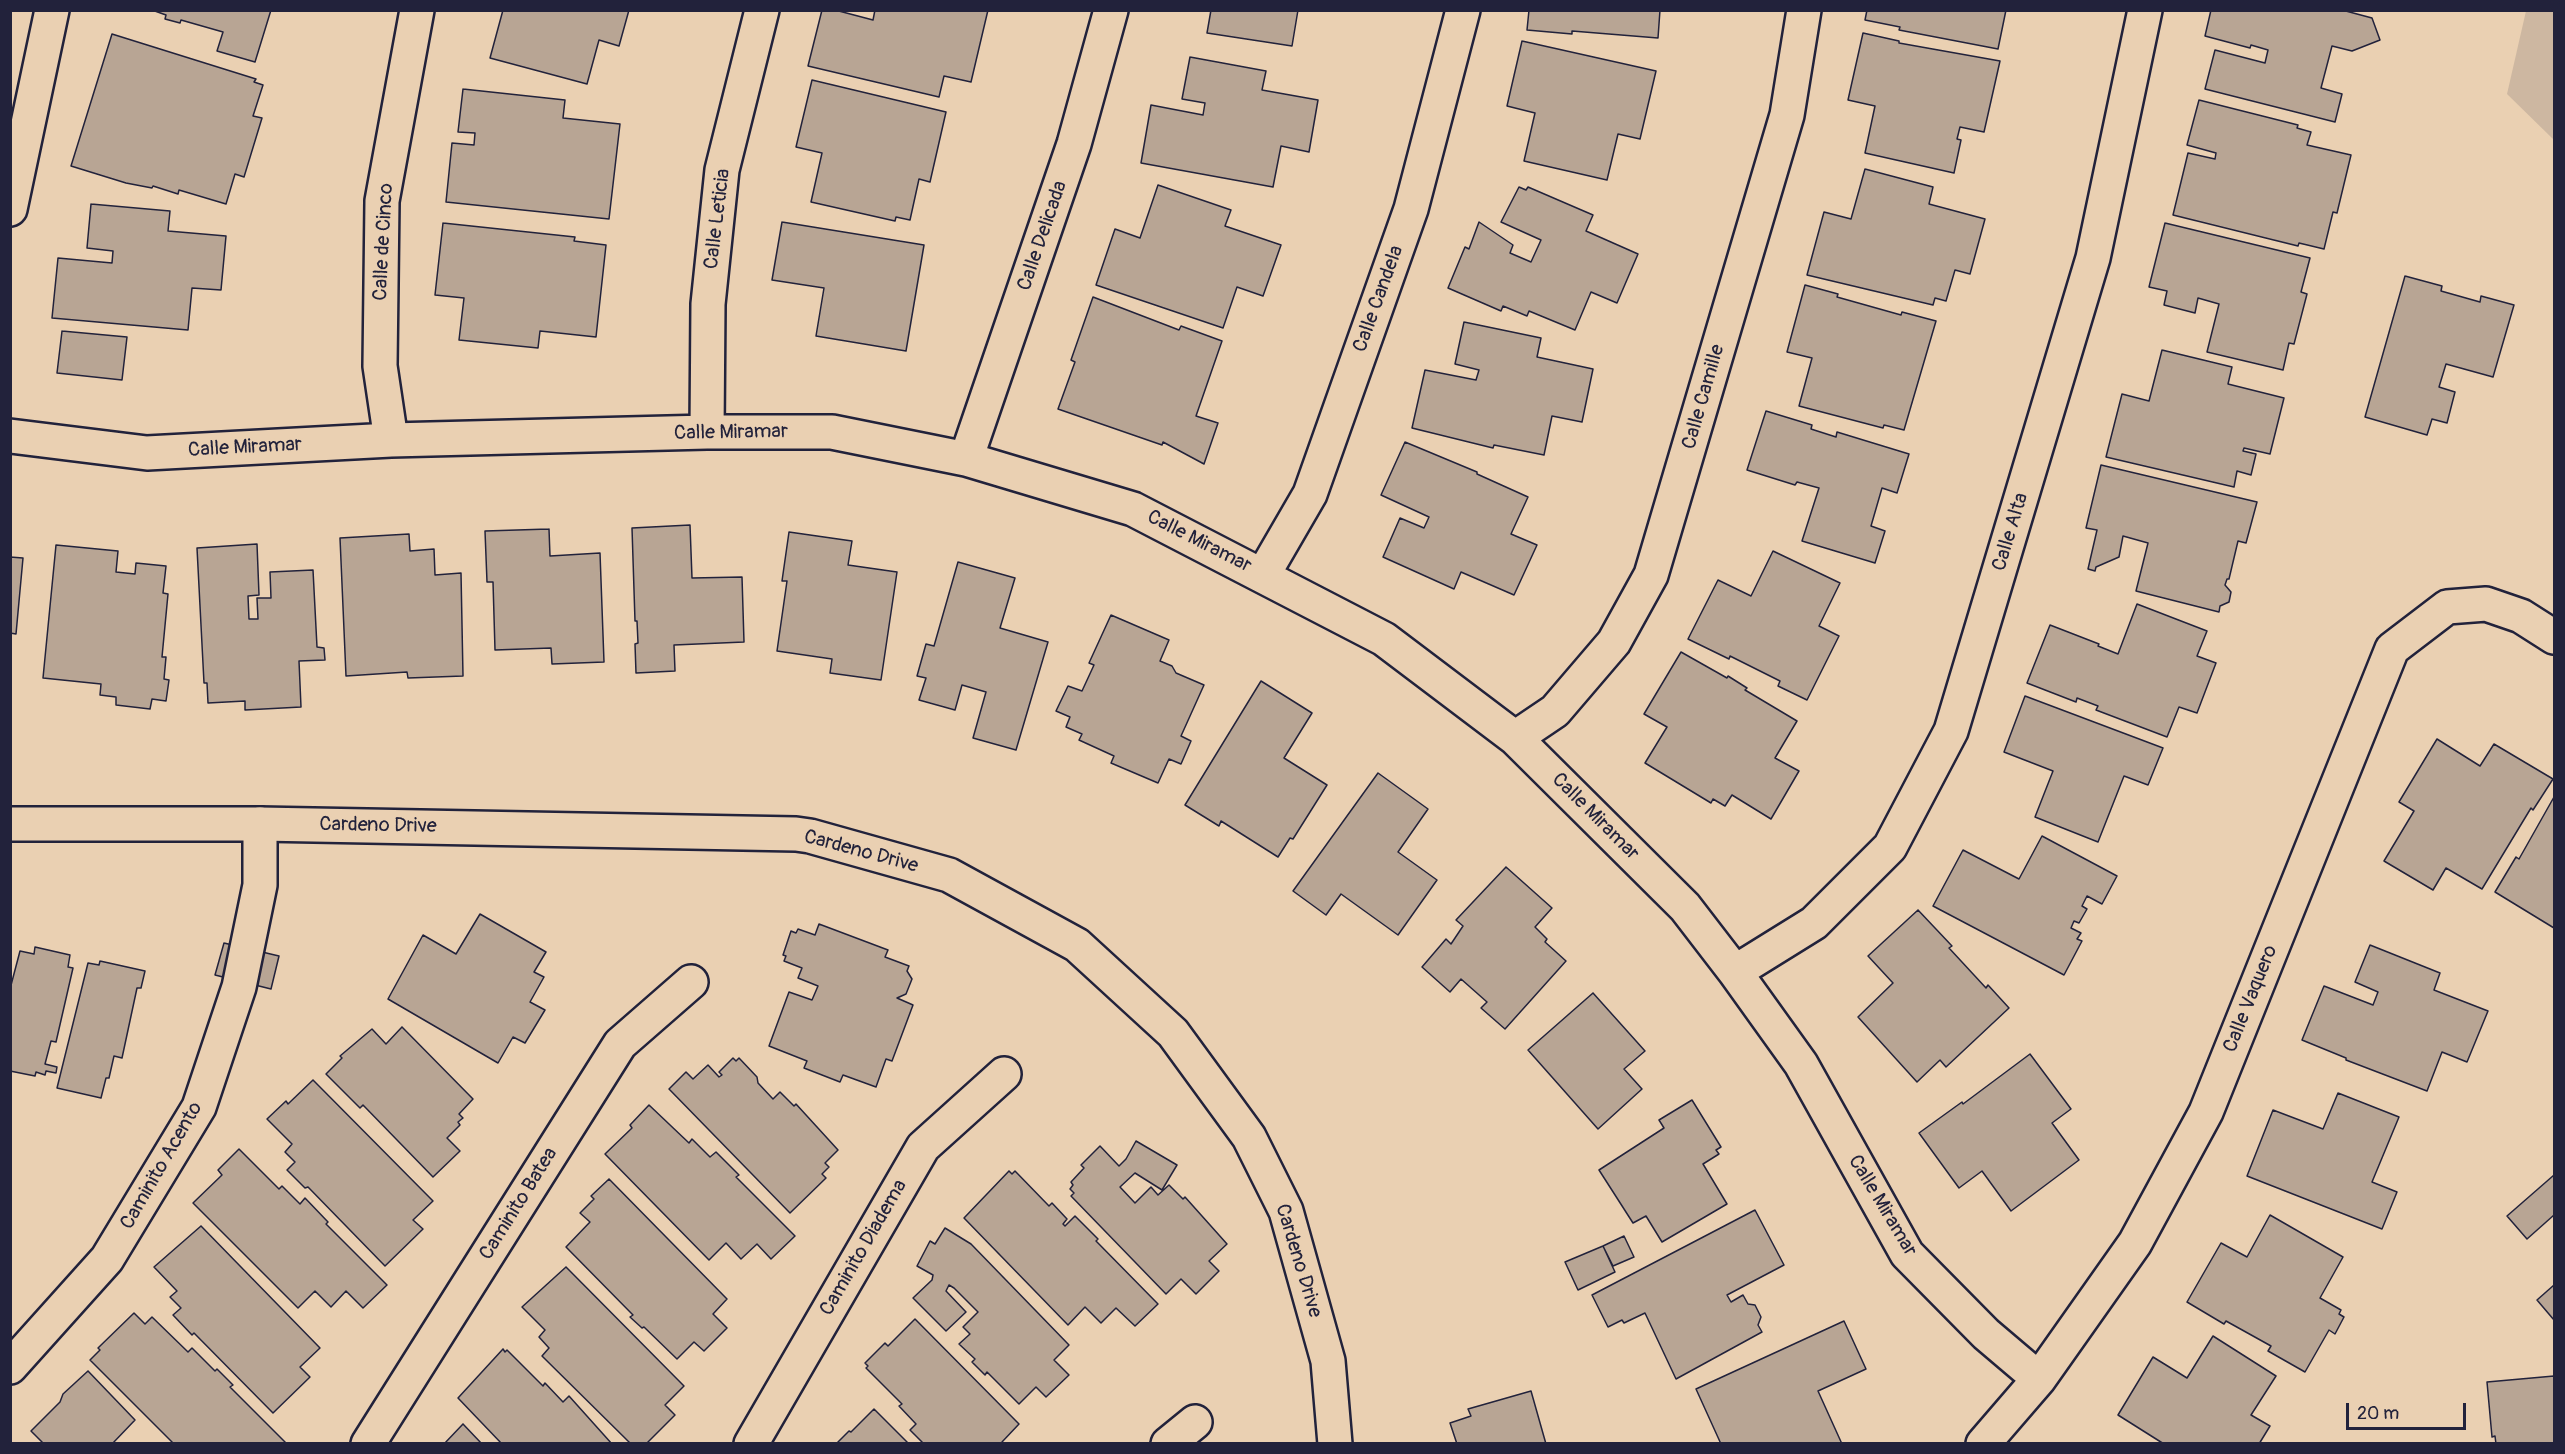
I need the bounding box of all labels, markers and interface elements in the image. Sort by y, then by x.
street label: Calle Leticia [700,167,736,271]
street label: Calle Delicada [1013,178,1073,294]
street label: Calle de Cinco [369,183,399,301]
street label: Calle Candela [1349,242,1409,356]
street label: Calle Camille [1678,342,1730,452]
street label: Calle Miramar [674,420,788,446]
street label: Calle Miramar [187,433,303,463]
street label: Calle Alta [1988,490,2034,574]
street label: Calle Miramar [1143,505,1255,579]
street label: Calle Miramar [1546,768,1644,866]
street label: Cardeno Drive [319,813,437,839]
street label: Cardeno Drive [801,825,921,879]
street label: Calle Vaquero [2219,942,2283,1056]
street label: Caminito Acento [116,1098,208,1234]
street label: Caminito Batea [475,1143,563,1265]
street label: Calle Miramar [1842,1151,1922,1261]
street label: Caminito Diadema [815,1176,913,1320]
street label: Cardeno Drive [1269,1201,1327,1321]
scale bar [2349,1391,2469,1429]
text: 20 m [2357,1402,2399,1425]

